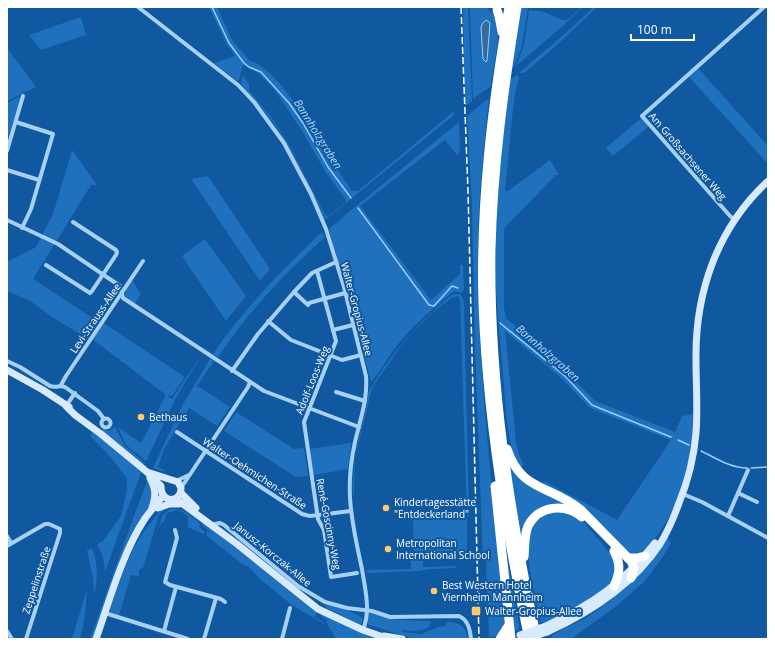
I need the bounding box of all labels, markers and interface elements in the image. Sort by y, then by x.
scale bar [631,16,694,42]
text: 100 m [637,21,672,38]
water label: Bannholzgraben [291,96,346,172]
street label: Am Großsachsener Weg [646,109,730,203]
street label: Walter-Gropius-Allee [338,261,376,358]
street label: Levi-Strauss-Allee [66,280,124,356]
water label: Bannholzgraben [513,321,583,385]
street label: Adolf-Loos-Weg [292,343,332,417]
place label: Bethaus [149,410,187,424]
marker: Bethaus [136,412,146,422]
street label: Walter-Oehmichen-Straße [200,434,310,512]
street label: René-Goscinny-Weg [313,477,345,571]
place label: Kindertagesstätte "Entdeckerland" [394,495,477,521]
marker: Kindertagesstätte "Entdeckerland" [381,503,391,513]
street label: Janusz-Korczak-Allee [231,518,315,590]
place label: Metropolitan International School [396,536,490,562]
street label: Zeppelinstraße [18,544,54,616]
marker: Metropolitan International School [383,544,393,554]
place label: Best Western Hotel Viernheim Mannheim [442,578,543,604]
marker: Best Western Hotel Viernheim Mannheim [429,586,439,596]
place label: Walter-Gropius-Allee [485,604,582,618]
marker: Walter-Gropius-Allee [470,605,482,617]

